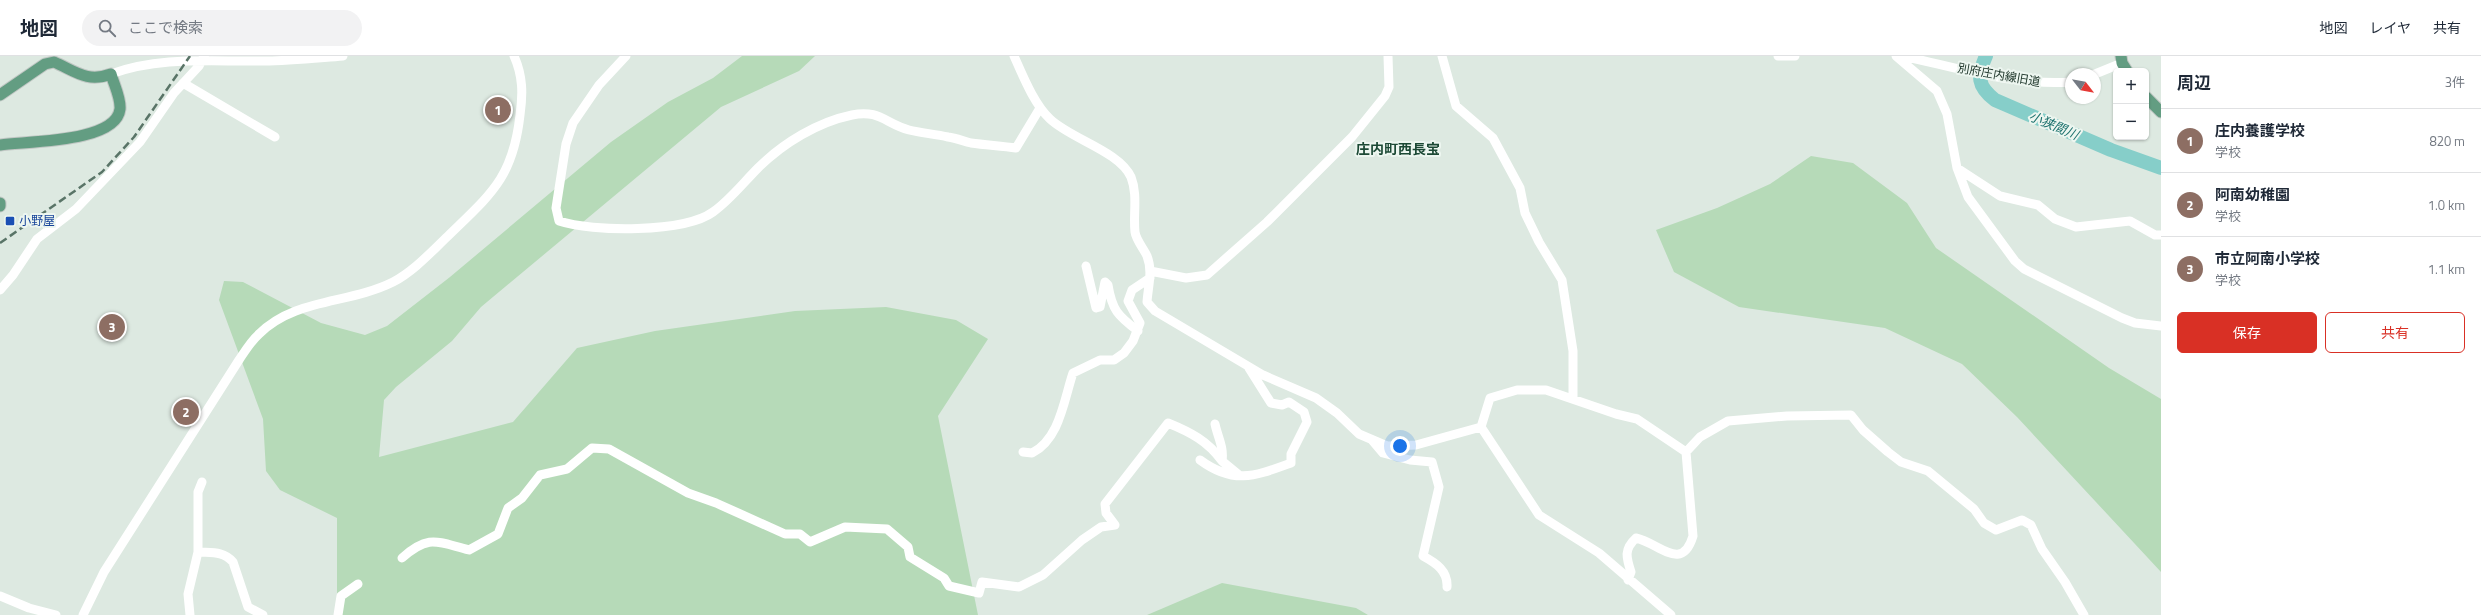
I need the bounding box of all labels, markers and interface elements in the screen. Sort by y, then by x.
search box [82,10,362,46]
text: 地図 [20,13,58,42]
text: ここで検索 [128,16,203,39]
icon: search [96,17,118,39]
text: 地図 [2319,17,2347,38]
text: レイヤ [2369,17,2411,38]
text: 共有 [2433,17,2461,38]
street label: 別府庄内線旧道 [1956,58,2042,91]
north arrow [2065,68,2101,104]
map controls [2113,68,2149,140]
button: + [2113,68,2149,104]
text: 周辺 [2177,70,2211,96]
text: 3件 [2445,72,2465,92]
pin: 1 [485,95,511,125]
button: − [2113,104,2149,140]
water label: 小狭間川 [2026,106,2084,145]
text: 庄内養護学校 [2215,119,2305,142]
text: 1 [2186,131,2194,151]
text: 820 m [2429,131,2465,151]
district label: 庄内町西長宝 [1356,138,1440,159]
text: 学校 [2215,142,2241,162]
text: 阿南幼稚園 [2215,183,2290,206]
text: 2 [2186,195,2194,215]
text: 1.0 km [2428,195,2465,215]
text: 学校 [2215,206,2241,226]
place label: 小野屋 [19,211,55,230]
marker: 小野屋 [4,215,16,227]
text: 市立阿南小学校 [2215,247,2320,270]
text: 3 [2186,259,2194,279]
text: 1.1 km [2428,259,2465,279]
text: 学校 [2215,270,2241,290]
pin: 3 [99,312,125,342]
button: 保存 [2177,312,2317,353]
button: 共有 [2325,312,2465,353]
pin: 2 [173,397,199,427]
your location [1390,436,1410,456]

